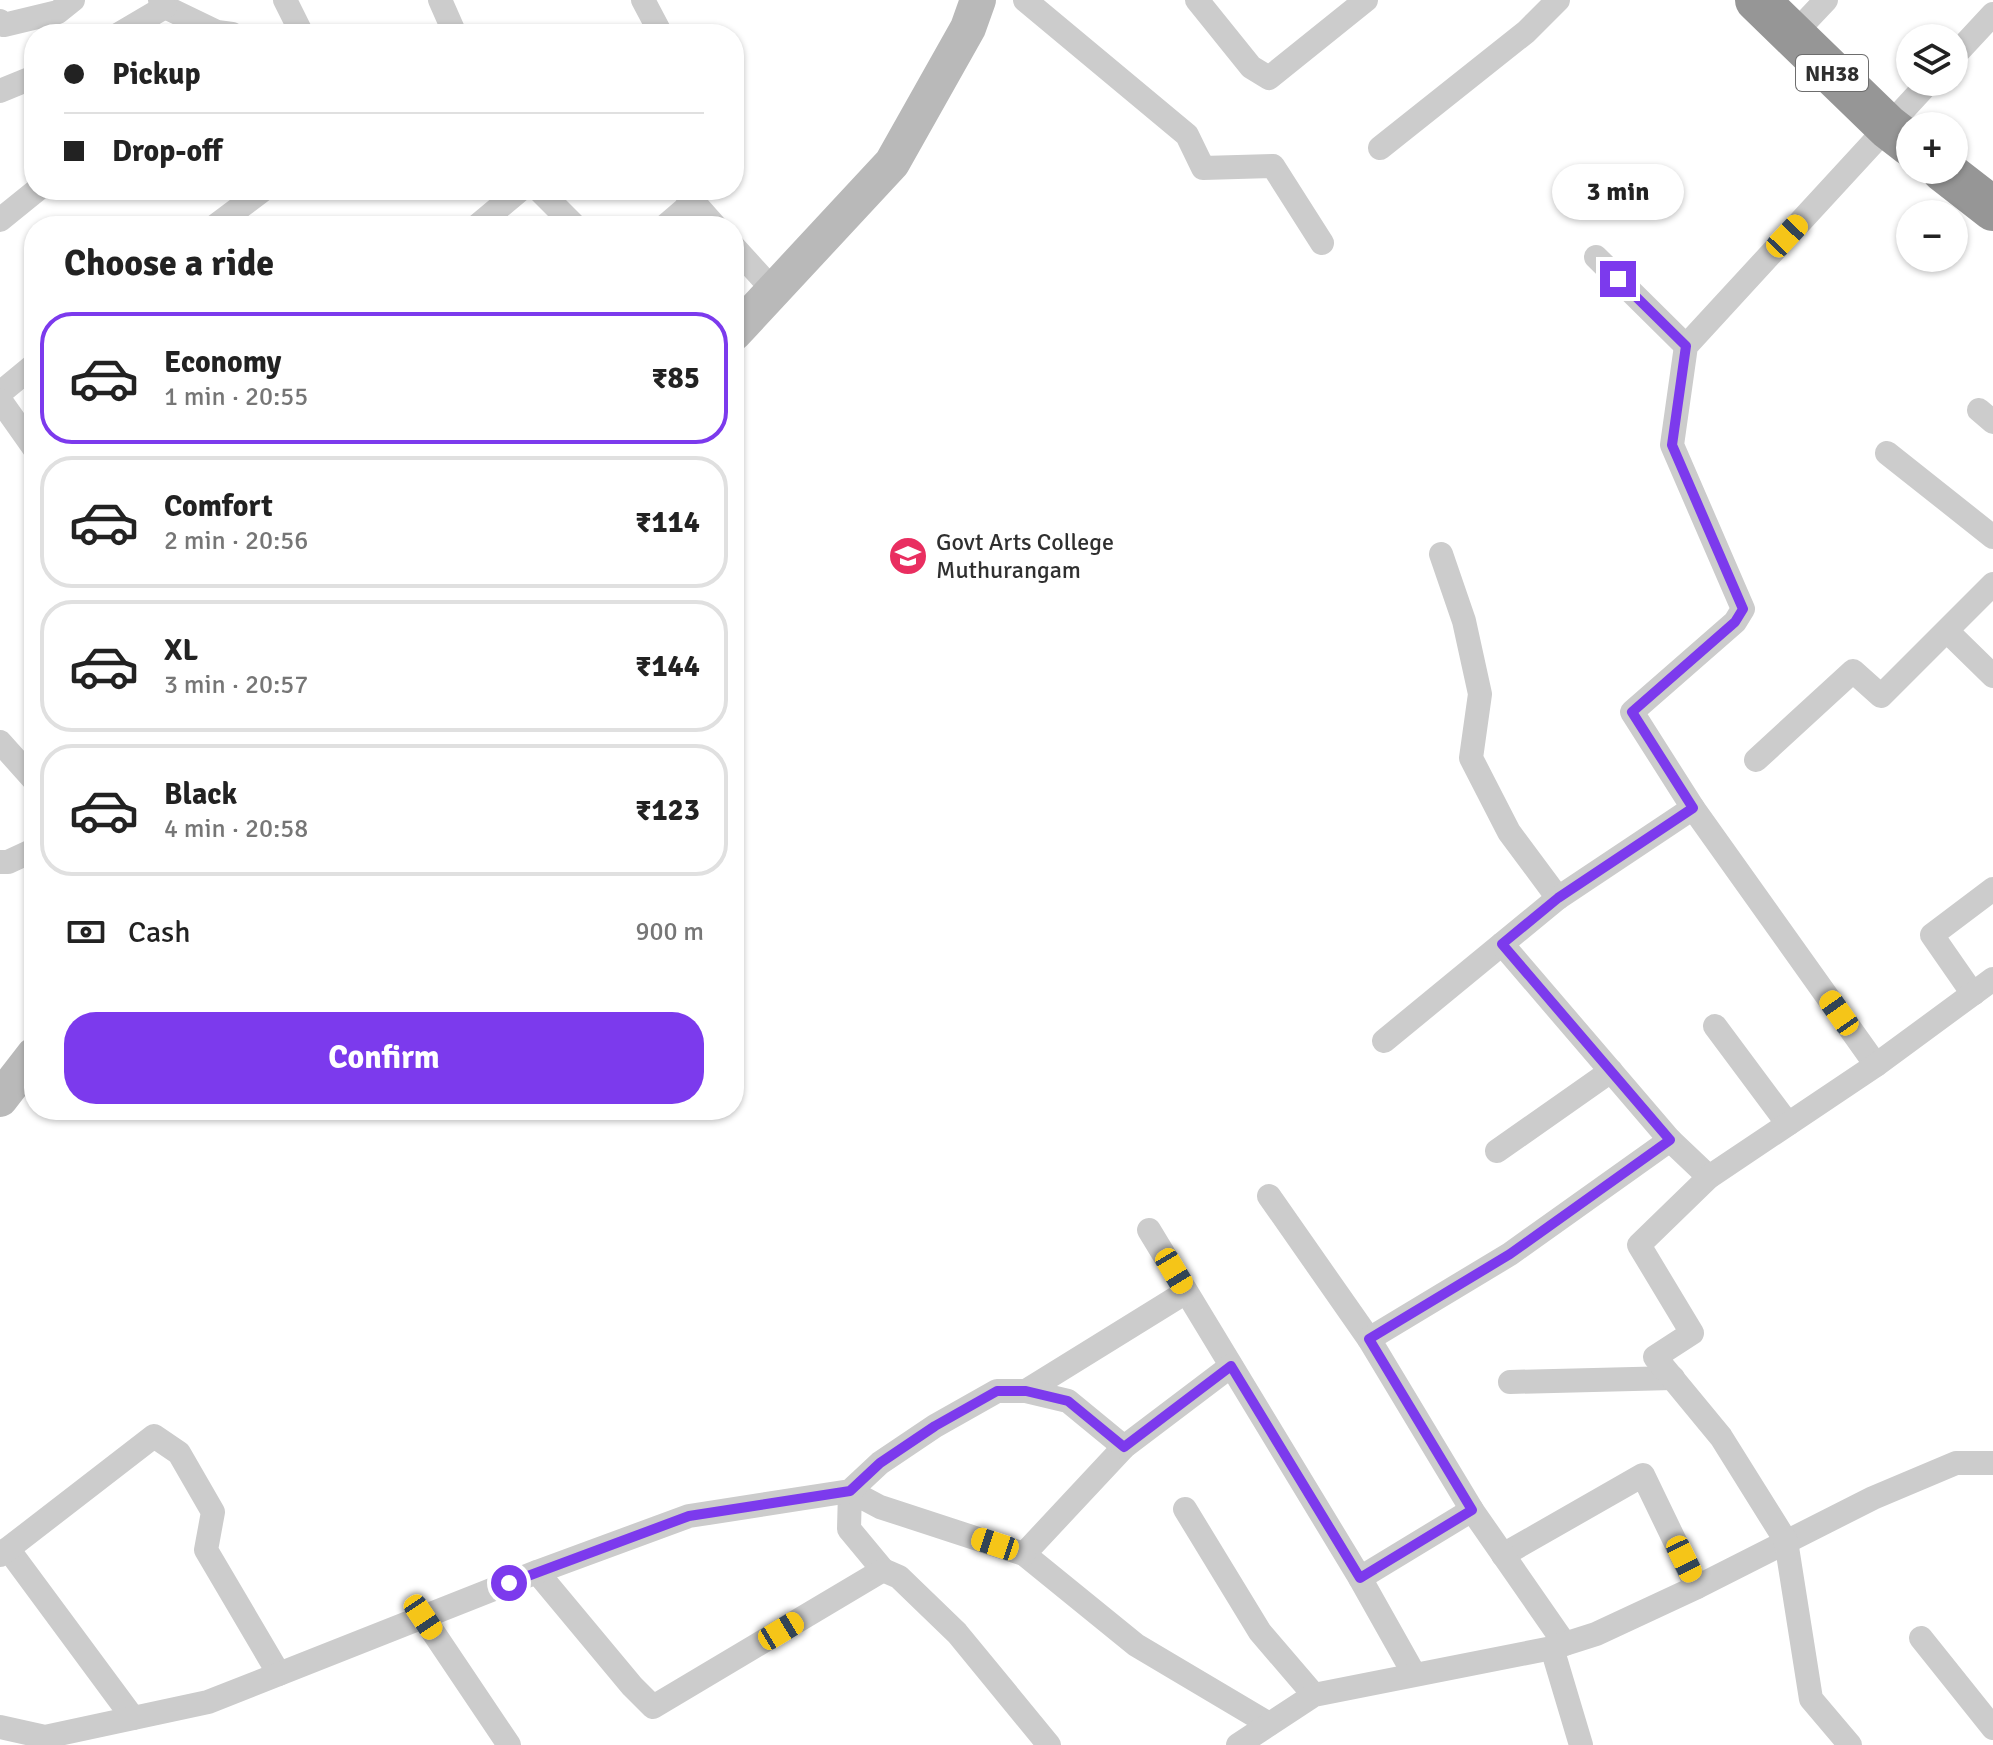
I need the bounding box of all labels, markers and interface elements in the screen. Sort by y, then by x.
map controls [1896,24,1968,272]
button: layers [1896,24,1968,96]
road number: NH38 [1796,55,1868,91]
text: Pickup [112,56,201,93]
button: + [1896,112,1968,184]
text: Drop-off [112,133,222,170]
callout: 3 min [1552,163,1684,219]
text: 3 min [1587,176,1649,208]
button: − [1896,200,1968,272]
car [1762,210,1812,262]
text: Choose a ride [64,241,274,286]
route end [1600,261,1636,297]
icon: car [68,342,140,414]
text: Economy [164,344,281,381]
text: ₹85 [651,360,700,397]
text: 1 min · 20:55 [164,381,308,413]
icon: car [68,486,140,558]
text: Comfort [164,488,273,525]
text: ₹114 [635,504,700,541]
text: 2 min · 20:56 [164,525,308,557]
place label: Govt Arts College Muthurangam [936,527,1114,585]
school or university icon: Govt Arts College Muthurangam [887,535,929,577]
icon: car [68,630,140,702]
text: XL [164,632,198,669]
text: ₹144 [635,648,700,685]
text: 3 min · 20:57 [164,669,308,701]
icon: car [68,774,140,846]
text: Black [164,776,237,813]
text: ₹123 [635,792,700,829]
text: 4 min · 20:58 [164,813,308,845]
icon: cash [64,910,108,954]
text: Cash [128,914,191,951]
text: 900 m [635,916,704,948]
car [1815,986,1863,1040]
button: Confirm [64,1012,704,1104]
car [1151,1244,1197,1298]
car [968,1525,1022,1563]
car [1663,1532,1705,1586]
route start [491,1565,527,1601]
car [400,1590,446,1644]
car [754,1608,808,1654]

